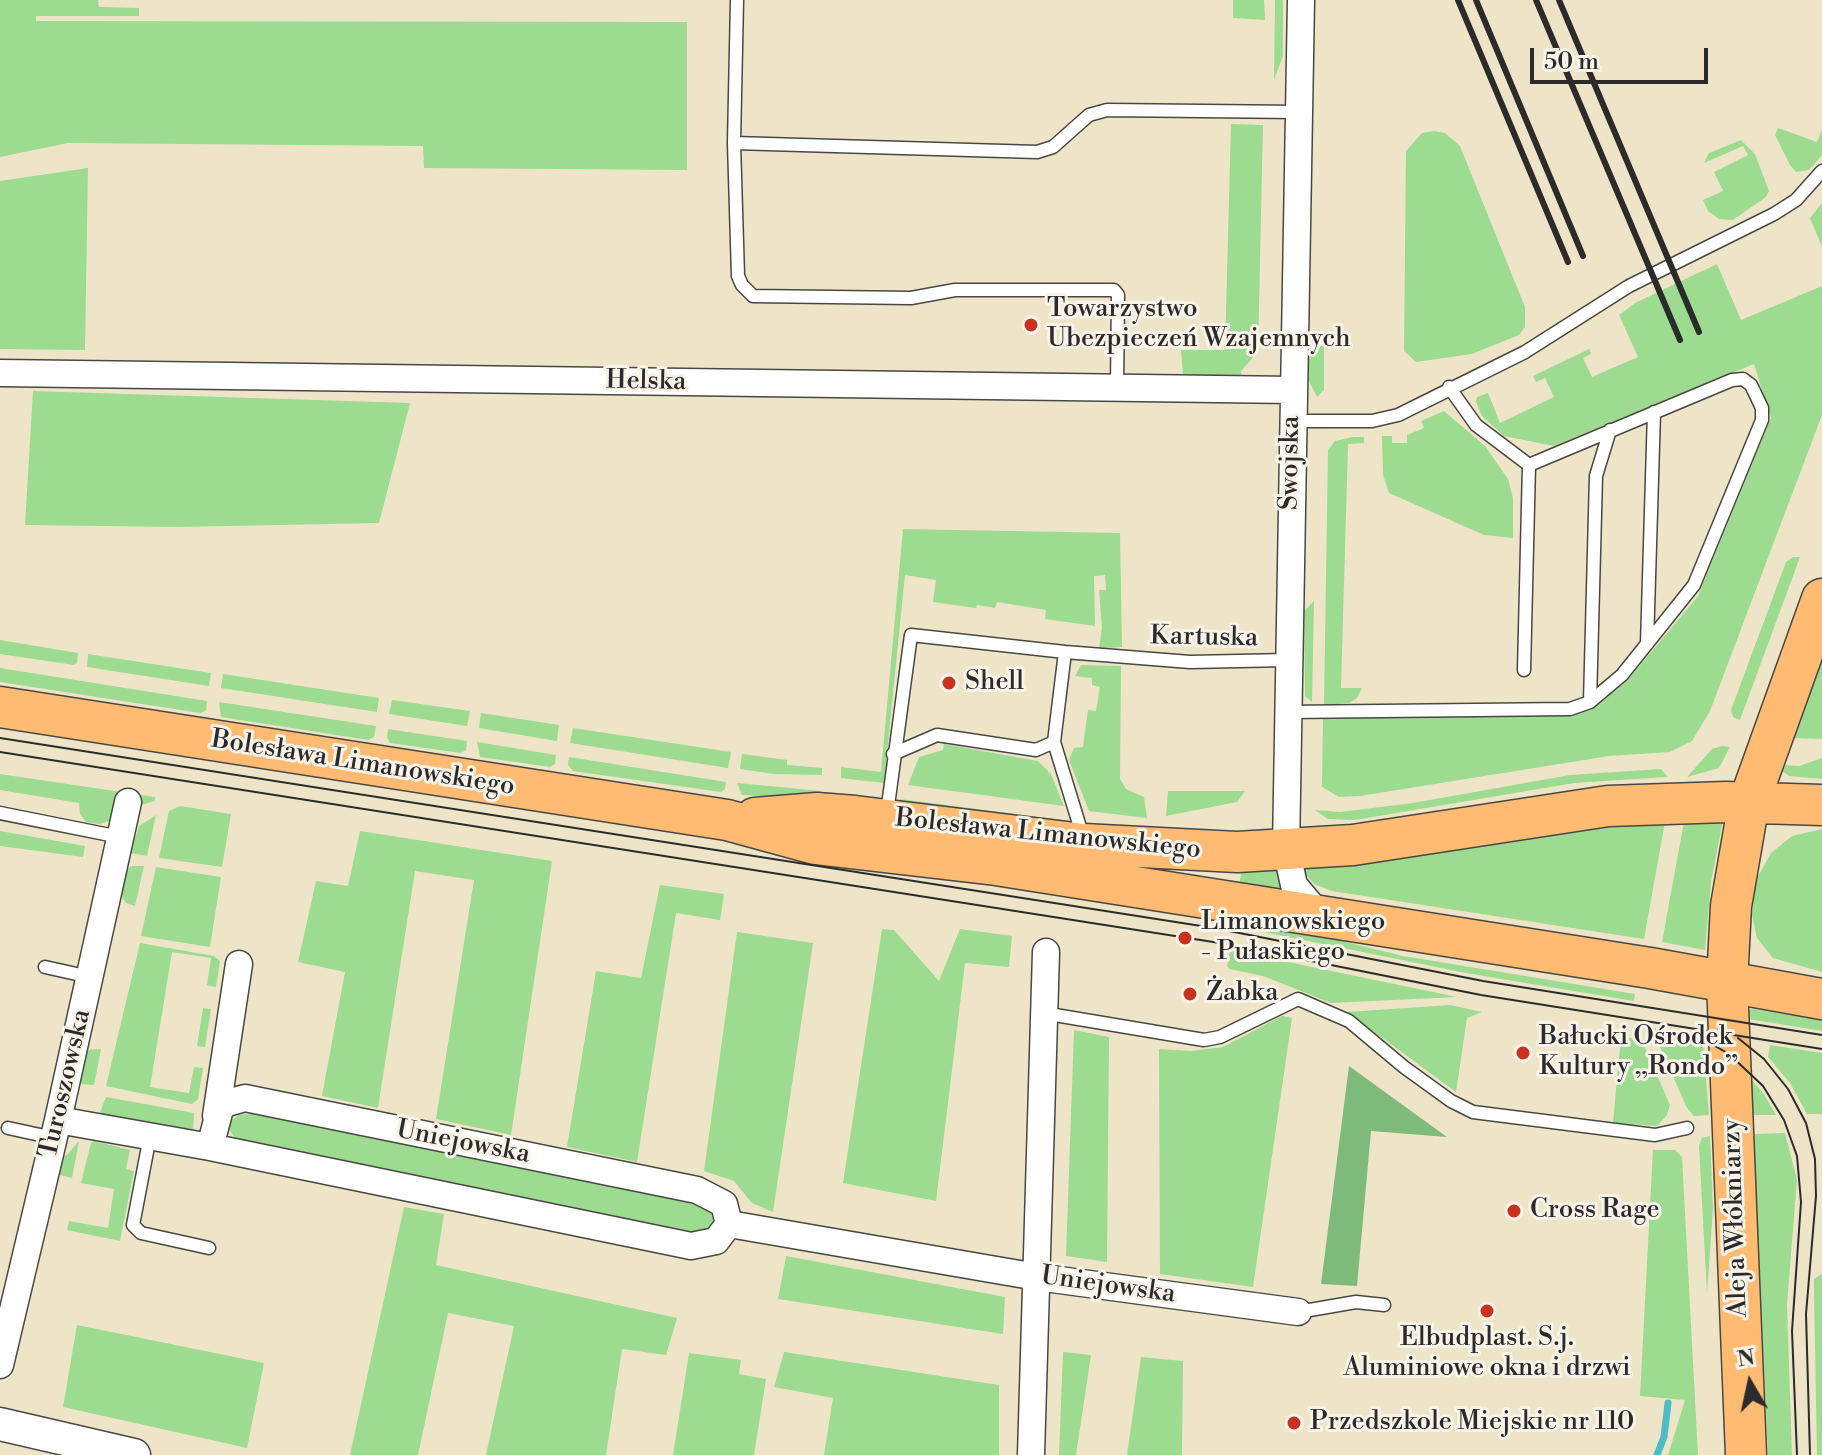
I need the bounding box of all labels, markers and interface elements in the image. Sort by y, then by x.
scale bar [1534,32,1712,82]
text: 50 m [1544,47,1599,77]
place label: Towarzystwo Ubezpieczeń Wzajemnych [1047,294,1351,356]
marker: Towarzystwo Ubezpieczeń Wzajemnych [1022,316,1040,334]
street label: Helska [605,366,687,398]
street label: Swojska [1275,416,1307,510]
street label: Kartuska [1150,621,1258,655]
place label: Shell [965,667,1024,699]
marker: Shell [940,674,958,692]
street label: Bolesława Limanowskiego [209,725,517,803]
street label: Bolesława Limanowskiego [894,803,1202,867]
place label: Limanowskiego - Pułaskiego [1201,907,1385,968]
marker: Limanowskiego - Pułaskiego [1176,929,1194,947]
place label: Żabka [1206,978,1278,1010]
marker: Żabka [1181,985,1199,1003]
street label: Turoszowska [34,1007,98,1161]
place label: Bałucki Ośrodek Kultury „Rondo” [1539,1022,1738,1084]
marker: Bałucki Ośrodek Kultury „Rondo” [1514,1044,1532,1062]
street label: Uniejowska [393,1115,533,1171]
street label: Aleja Włókniarzy [1717,1118,1755,1318]
place label: Cross Rage [1530,1195,1660,1227]
marker: Cross Rage [1505,1202,1523,1220]
street label: Uniejowska [1039,1261,1177,1311]
marker: Elbudplast. S.j. Aluminiowe okna i drzwi [1478,1302,1496,1320]
place label: Elbudplast. S.j. Aluminiowe okna i drzwi [1343,1323,1631,1384]
north arrow [1710,1343,1790,1423]
text: N [1735,1344,1757,1373]
place label: Przedszkole Miejskie nr 110 [1310,1407,1634,1439]
marker: Przedszkole Miejskie nr 110 [1285,1414,1303,1432]

